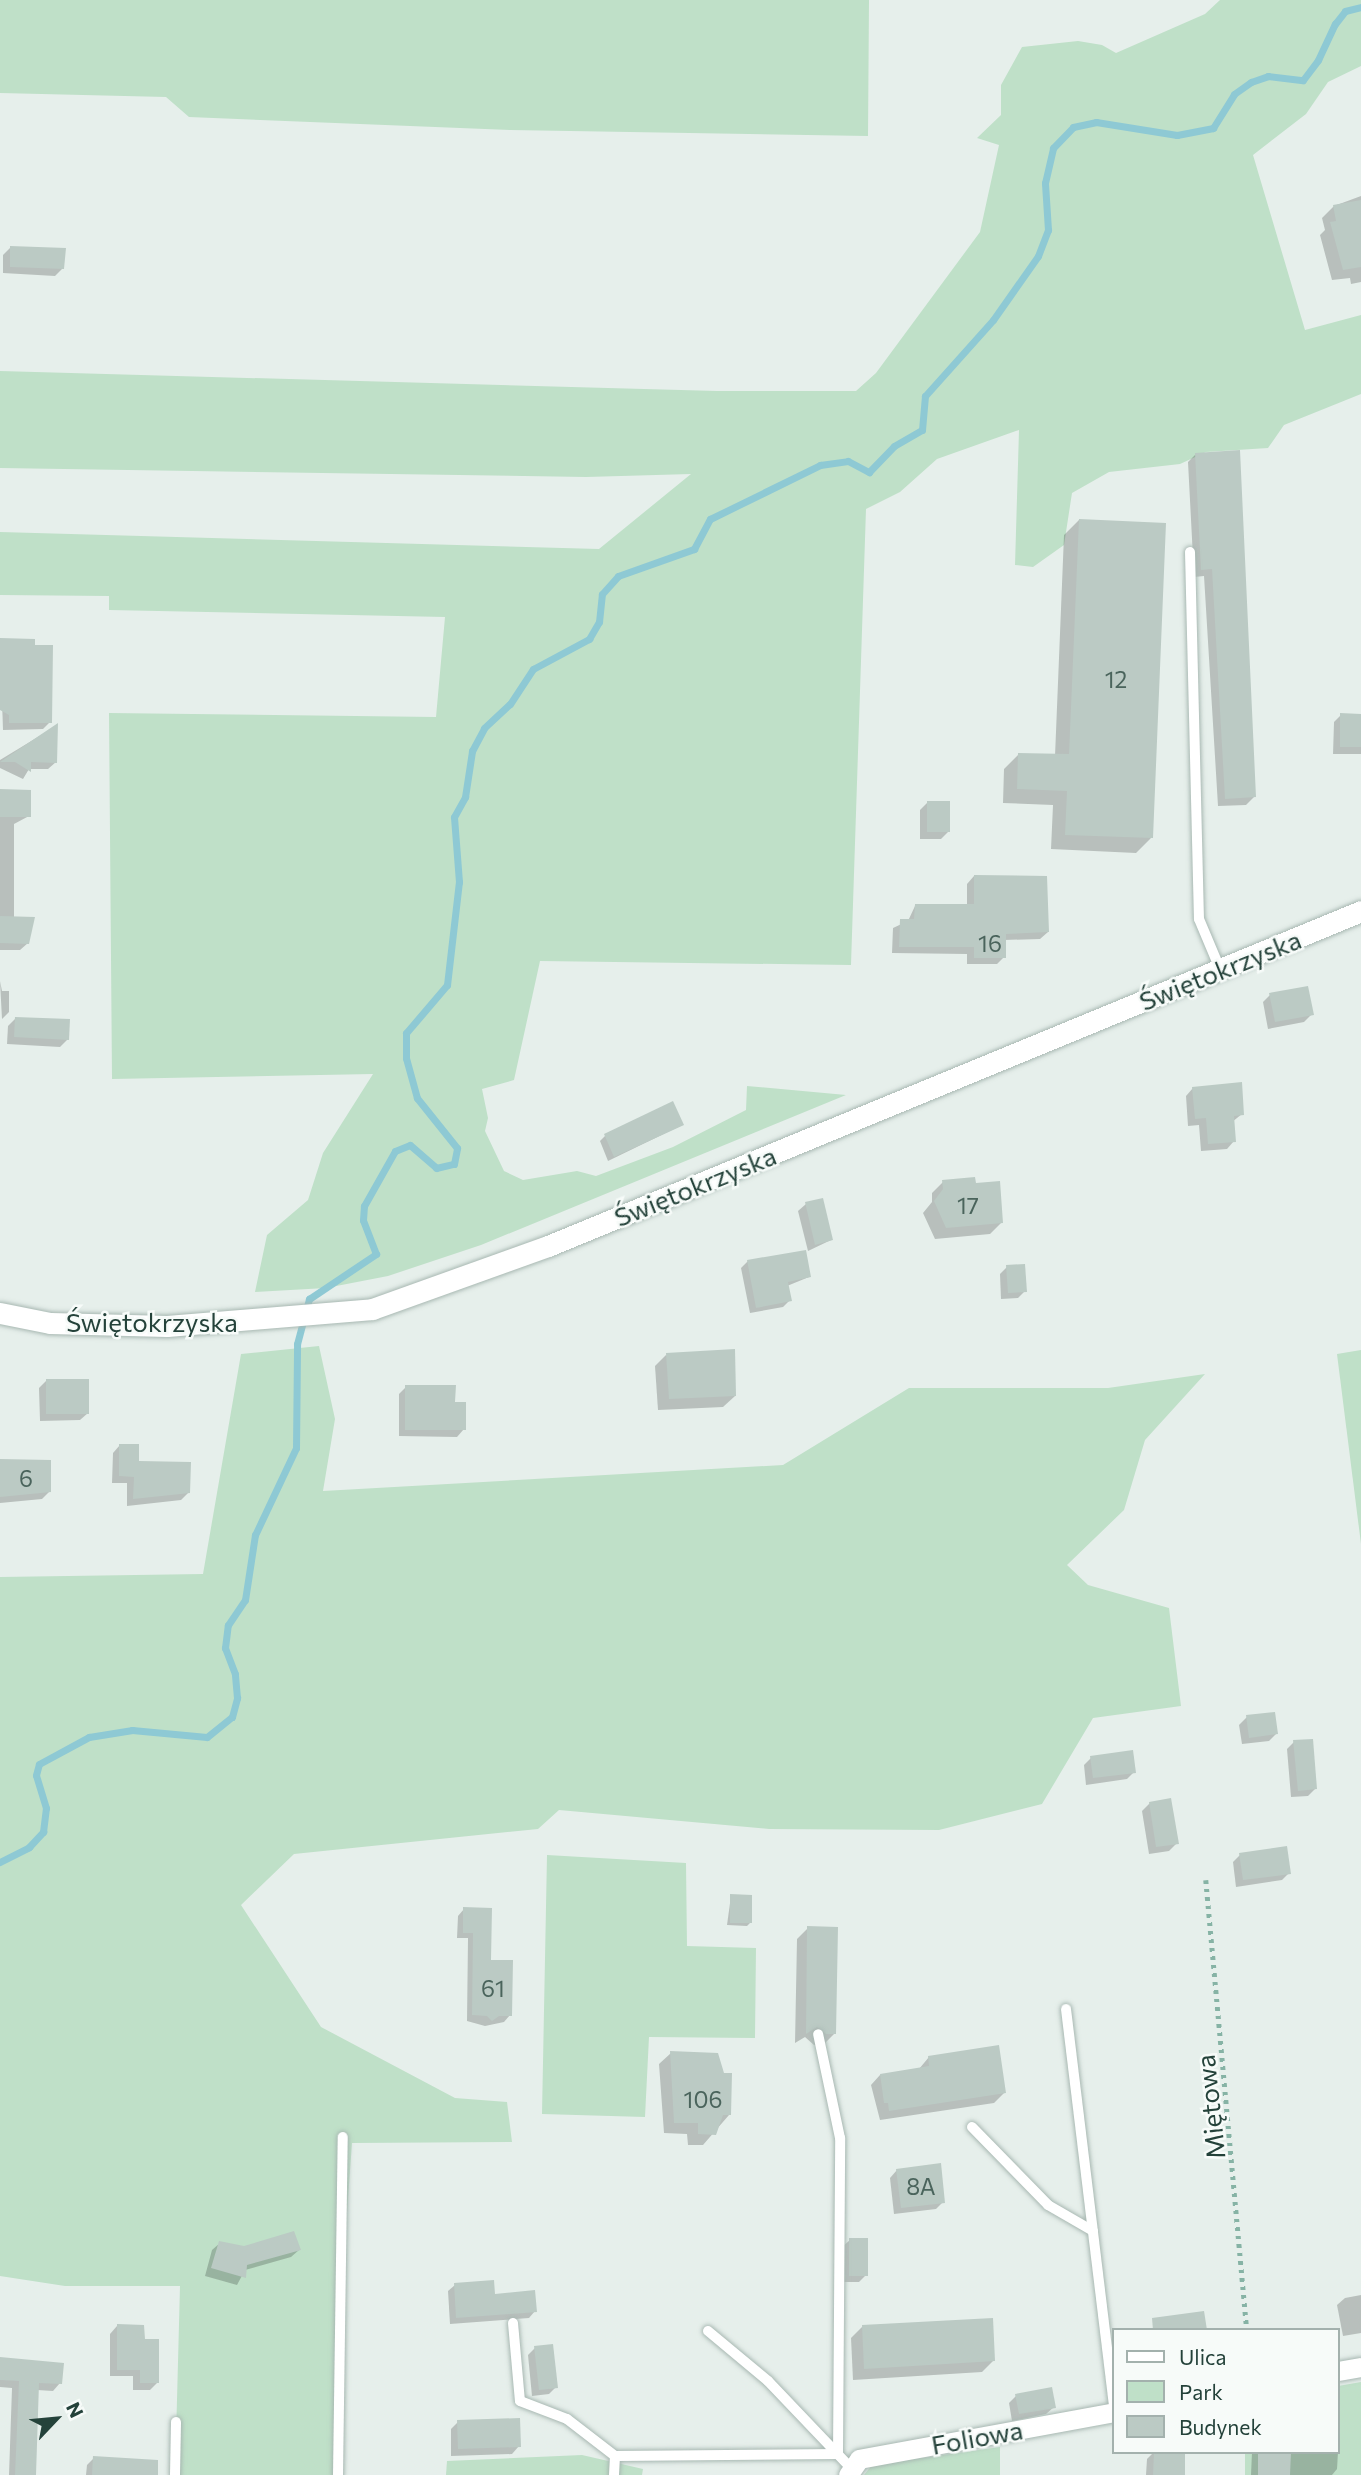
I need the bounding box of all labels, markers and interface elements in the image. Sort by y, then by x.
house number: 12 [1105,665,1127,693]
street label: Świętokrzyska [1134,923,1306,1017]
house number: 16 [978,929,1002,957]
street label: Świętokrzyska [609,1139,781,1233]
house number: 17 [957,1191,979,1219]
street label: Świętokrzyska [66,1306,238,1338]
house number: 6 [19,1464,33,1492]
house number: 61 [481,1974,505,2002]
street label: Miętowa [1189,2053,1231,2161]
house number: 106 [684,2085,722,2113]
house number: 8A [906,2172,936,2200]
legend [1112,2328,1340,2454]
text: Ulica [1179,2344,1226,2369]
text: Park [1179,2379,1223,2404]
north arrow [21,2384,91,2454]
text: N [62,2398,89,2421]
street label: Foliowa [929,2414,1025,2460]
text: Budynek [1179,2414,1262,2439]

